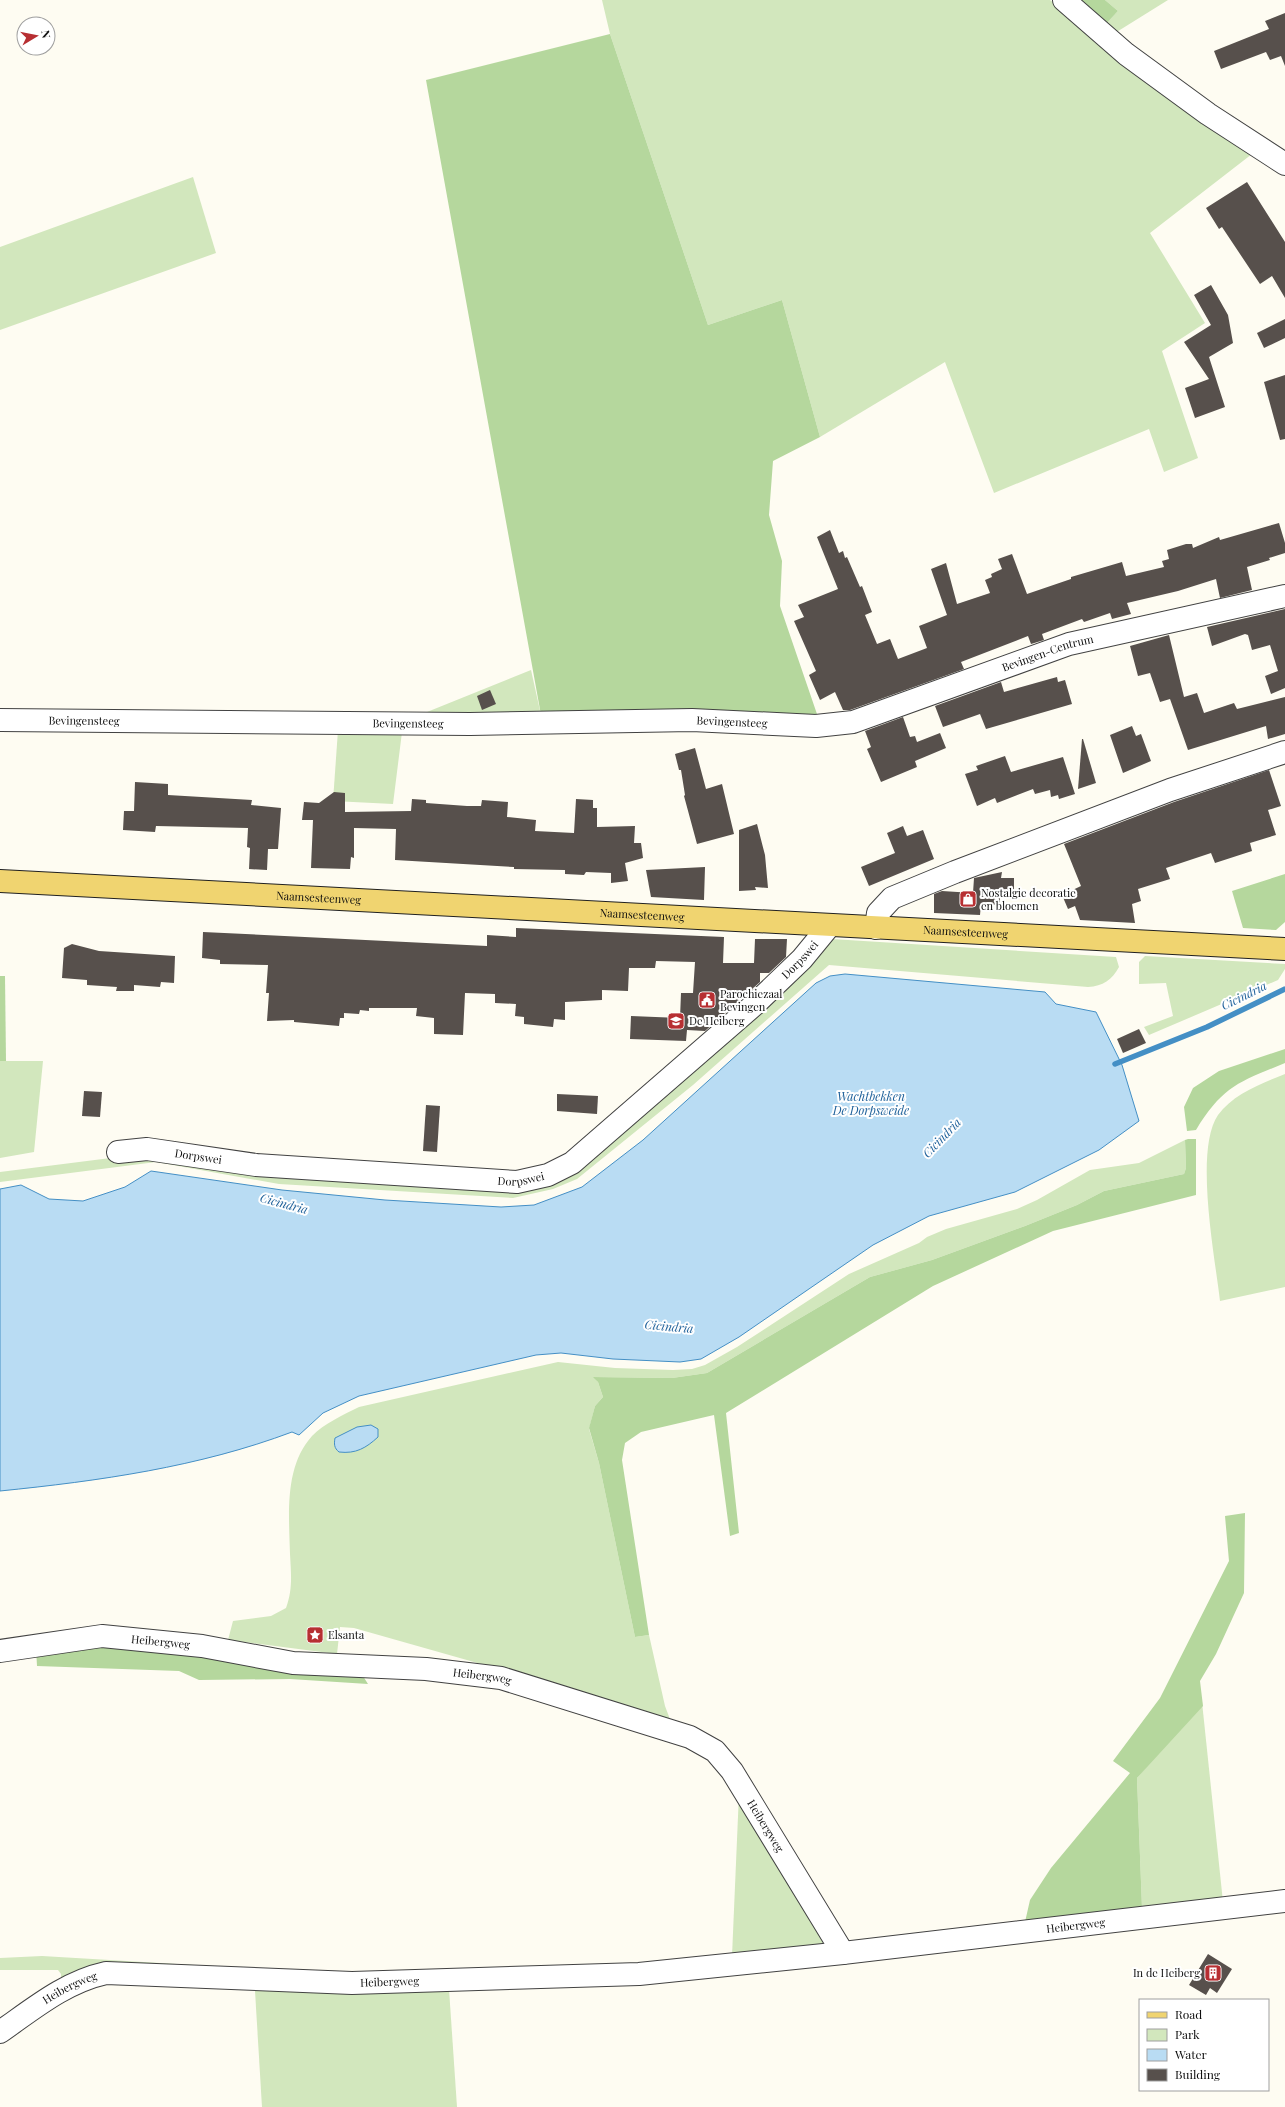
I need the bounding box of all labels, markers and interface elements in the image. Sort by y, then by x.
north arrow [16,16,56,56]
text: N [38,29,54,39]
street label: Bevingen-Centrum [1000,631,1095,675]
street label: Bevingensteeg [48,712,120,728]
street label: Bevingensteeg [696,712,768,731]
street label: Bevingensteeg [372,715,444,731]
place label: Nostalgie decoratie en bloemen [981,885,1076,913]
street label: Naamsesteenweg [276,888,362,907]
shop icon: Nostalgie decoratie en bloemen [958,889,978,909]
street label: Naamsesteenweg [599,905,685,924]
street label: Naamsesteenweg [923,922,1009,941]
street label: Dorpswei [778,937,821,982]
water label: Cicindria [1218,977,1269,1013]
place label: Parochiezaal Bevingen [720,986,782,1014]
public building icon: Parochiezaal Bevingen [697,990,717,1010]
school or university icon: De Heiberg [666,1011,686,1031]
place label: De Heiberg [689,1013,745,1028]
water label: Wachtbekken De Dorpsweide [832,1088,909,1118]
water label: Cicindria [919,1114,964,1160]
street label: Dorpswei [174,1145,223,1167]
street label: Dorpswei [497,1168,546,1189]
water label: Cicindria [259,1189,310,1217]
water label: Cicindria [644,1316,694,1336]
place icon: Elsanta [305,1625,325,1645]
place label: Elsanta [328,1627,365,1642]
street label: Heibergweg [130,1631,191,1652]
street label: Heibergweg [452,1664,514,1688]
street label: Heibergweg [744,1796,788,1855]
street label: Heibergweg [1045,1914,1106,1936]
building icon: In de Heiberg [1203,1963,1223,1983]
place label: In de Heiberg [1133,1965,1200,1980]
street label: Heibergweg [39,1968,99,2007]
street label: Heibergweg [360,1973,420,1990]
legend [1139,1999,1269,2091]
text: Road [1175,2006,1202,2022]
text: Park [1175,2026,1200,2042]
text: Water [1174,2046,1208,2062]
text: Building [1175,2066,1221,2082]

